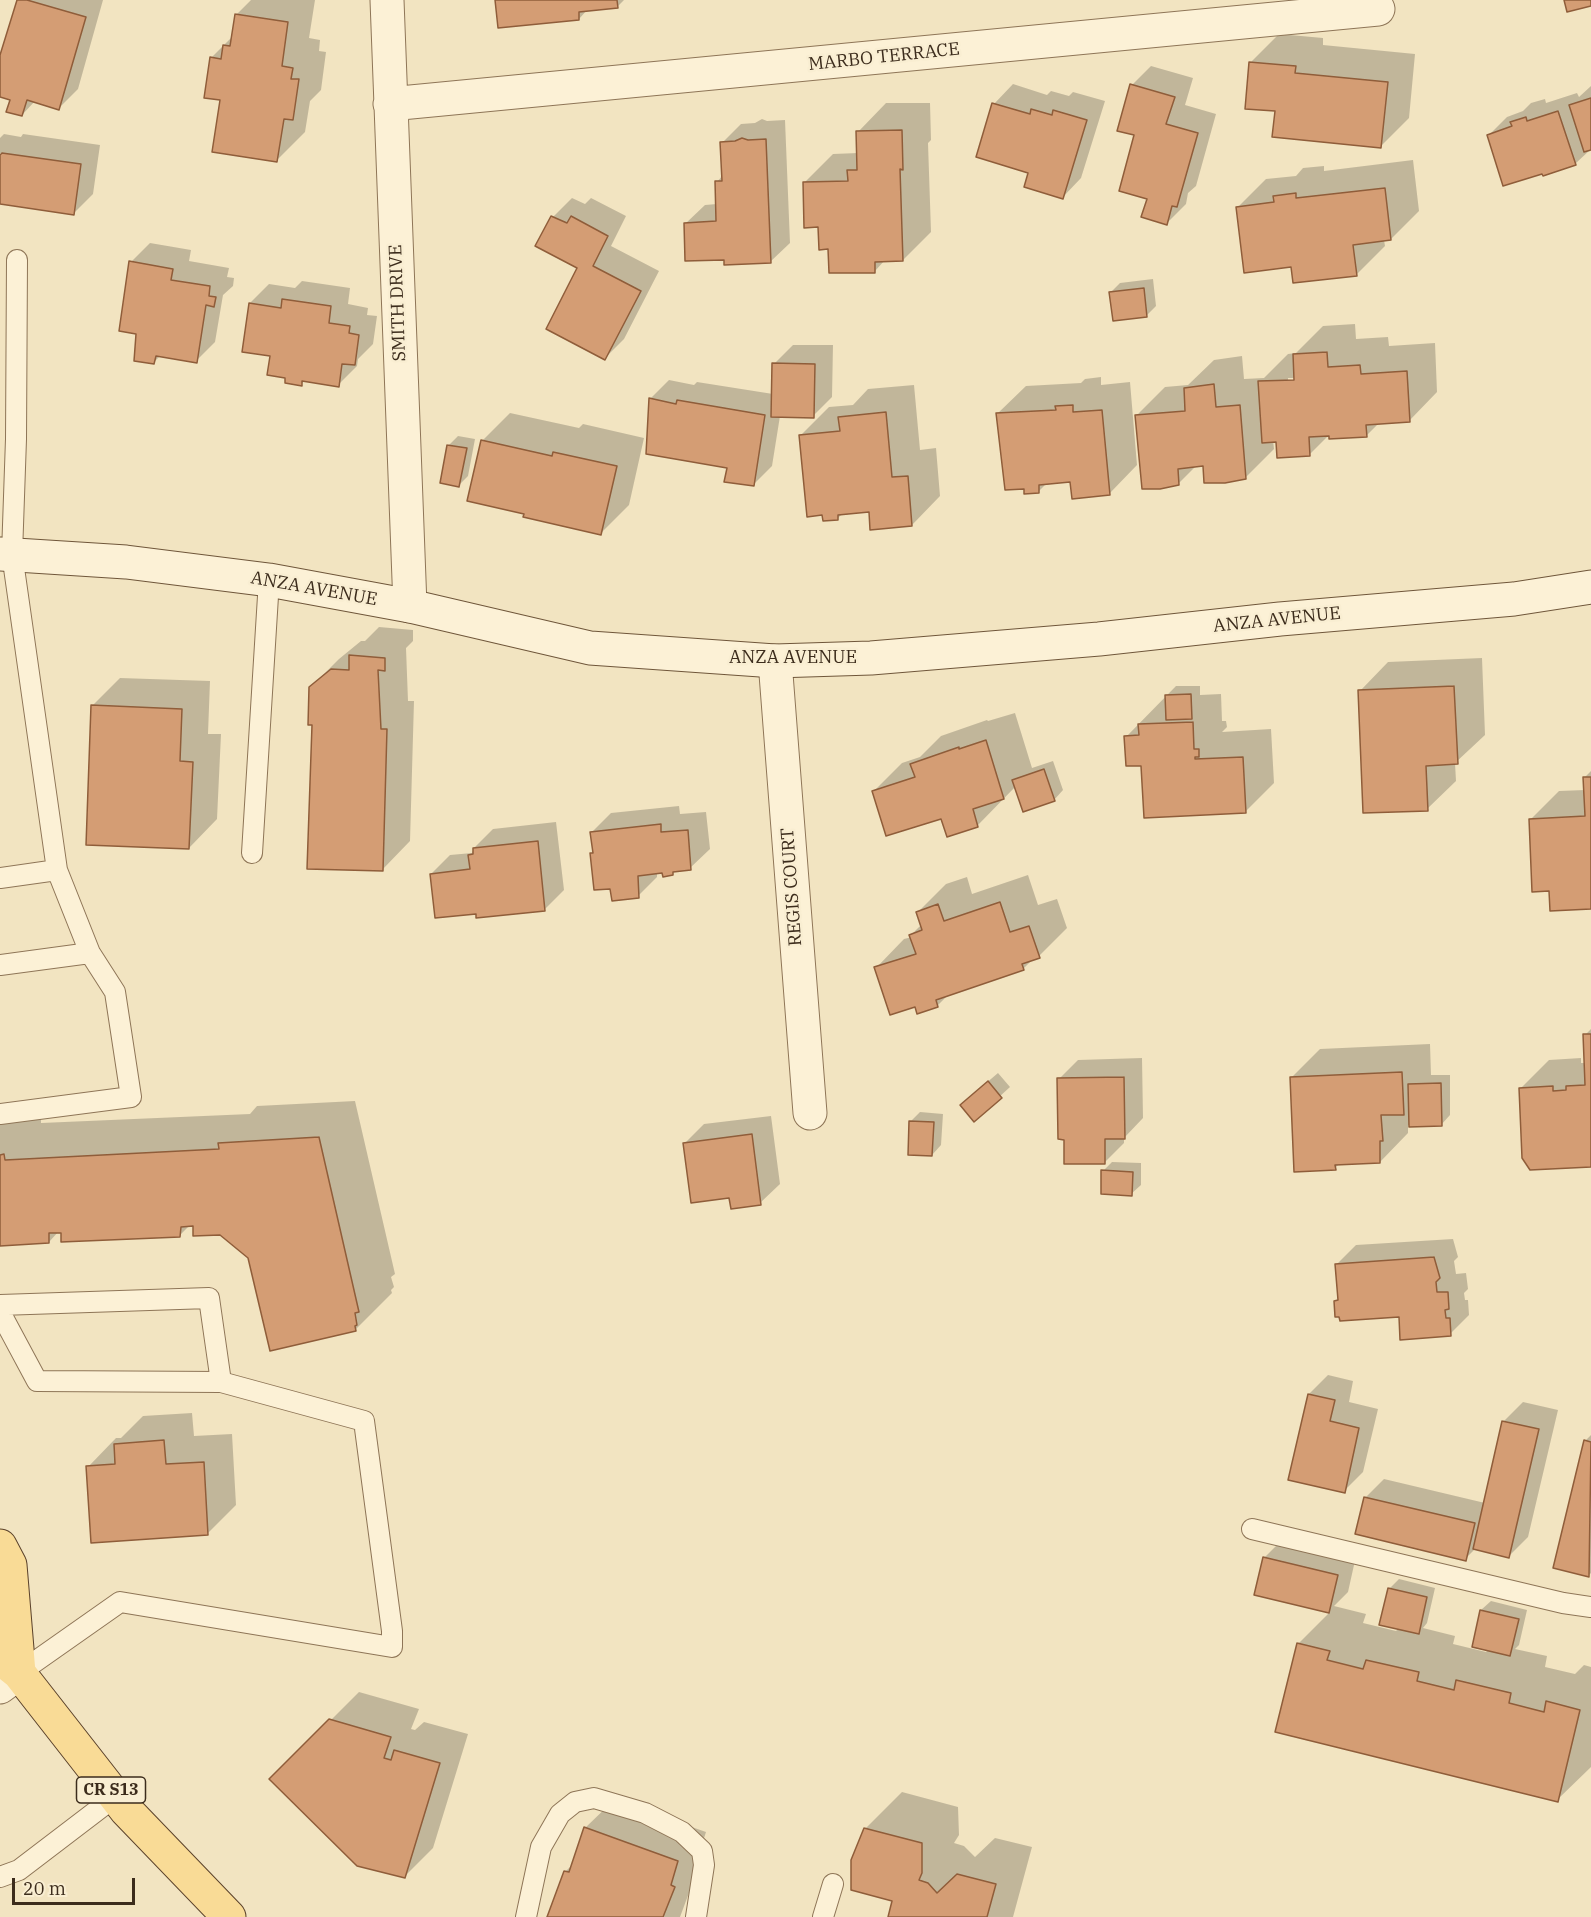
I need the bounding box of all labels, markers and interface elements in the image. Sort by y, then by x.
street label: MARBO TERRACE [807,38,961,76]
street label: SMITH DRIVE [385,244,411,362]
street label: ANZA AVENUE [249,567,379,611]
street label: ANZA AVENUE [1212,603,1342,637]
street label: ANZA AVENUE [729,647,857,669]
street label: REGIS COURT [777,827,807,947]
road number: CR S13 [76,1777,146,1803]
scale bar [15,1866,138,1904]
text: 20 m [23,1877,66,1900]

